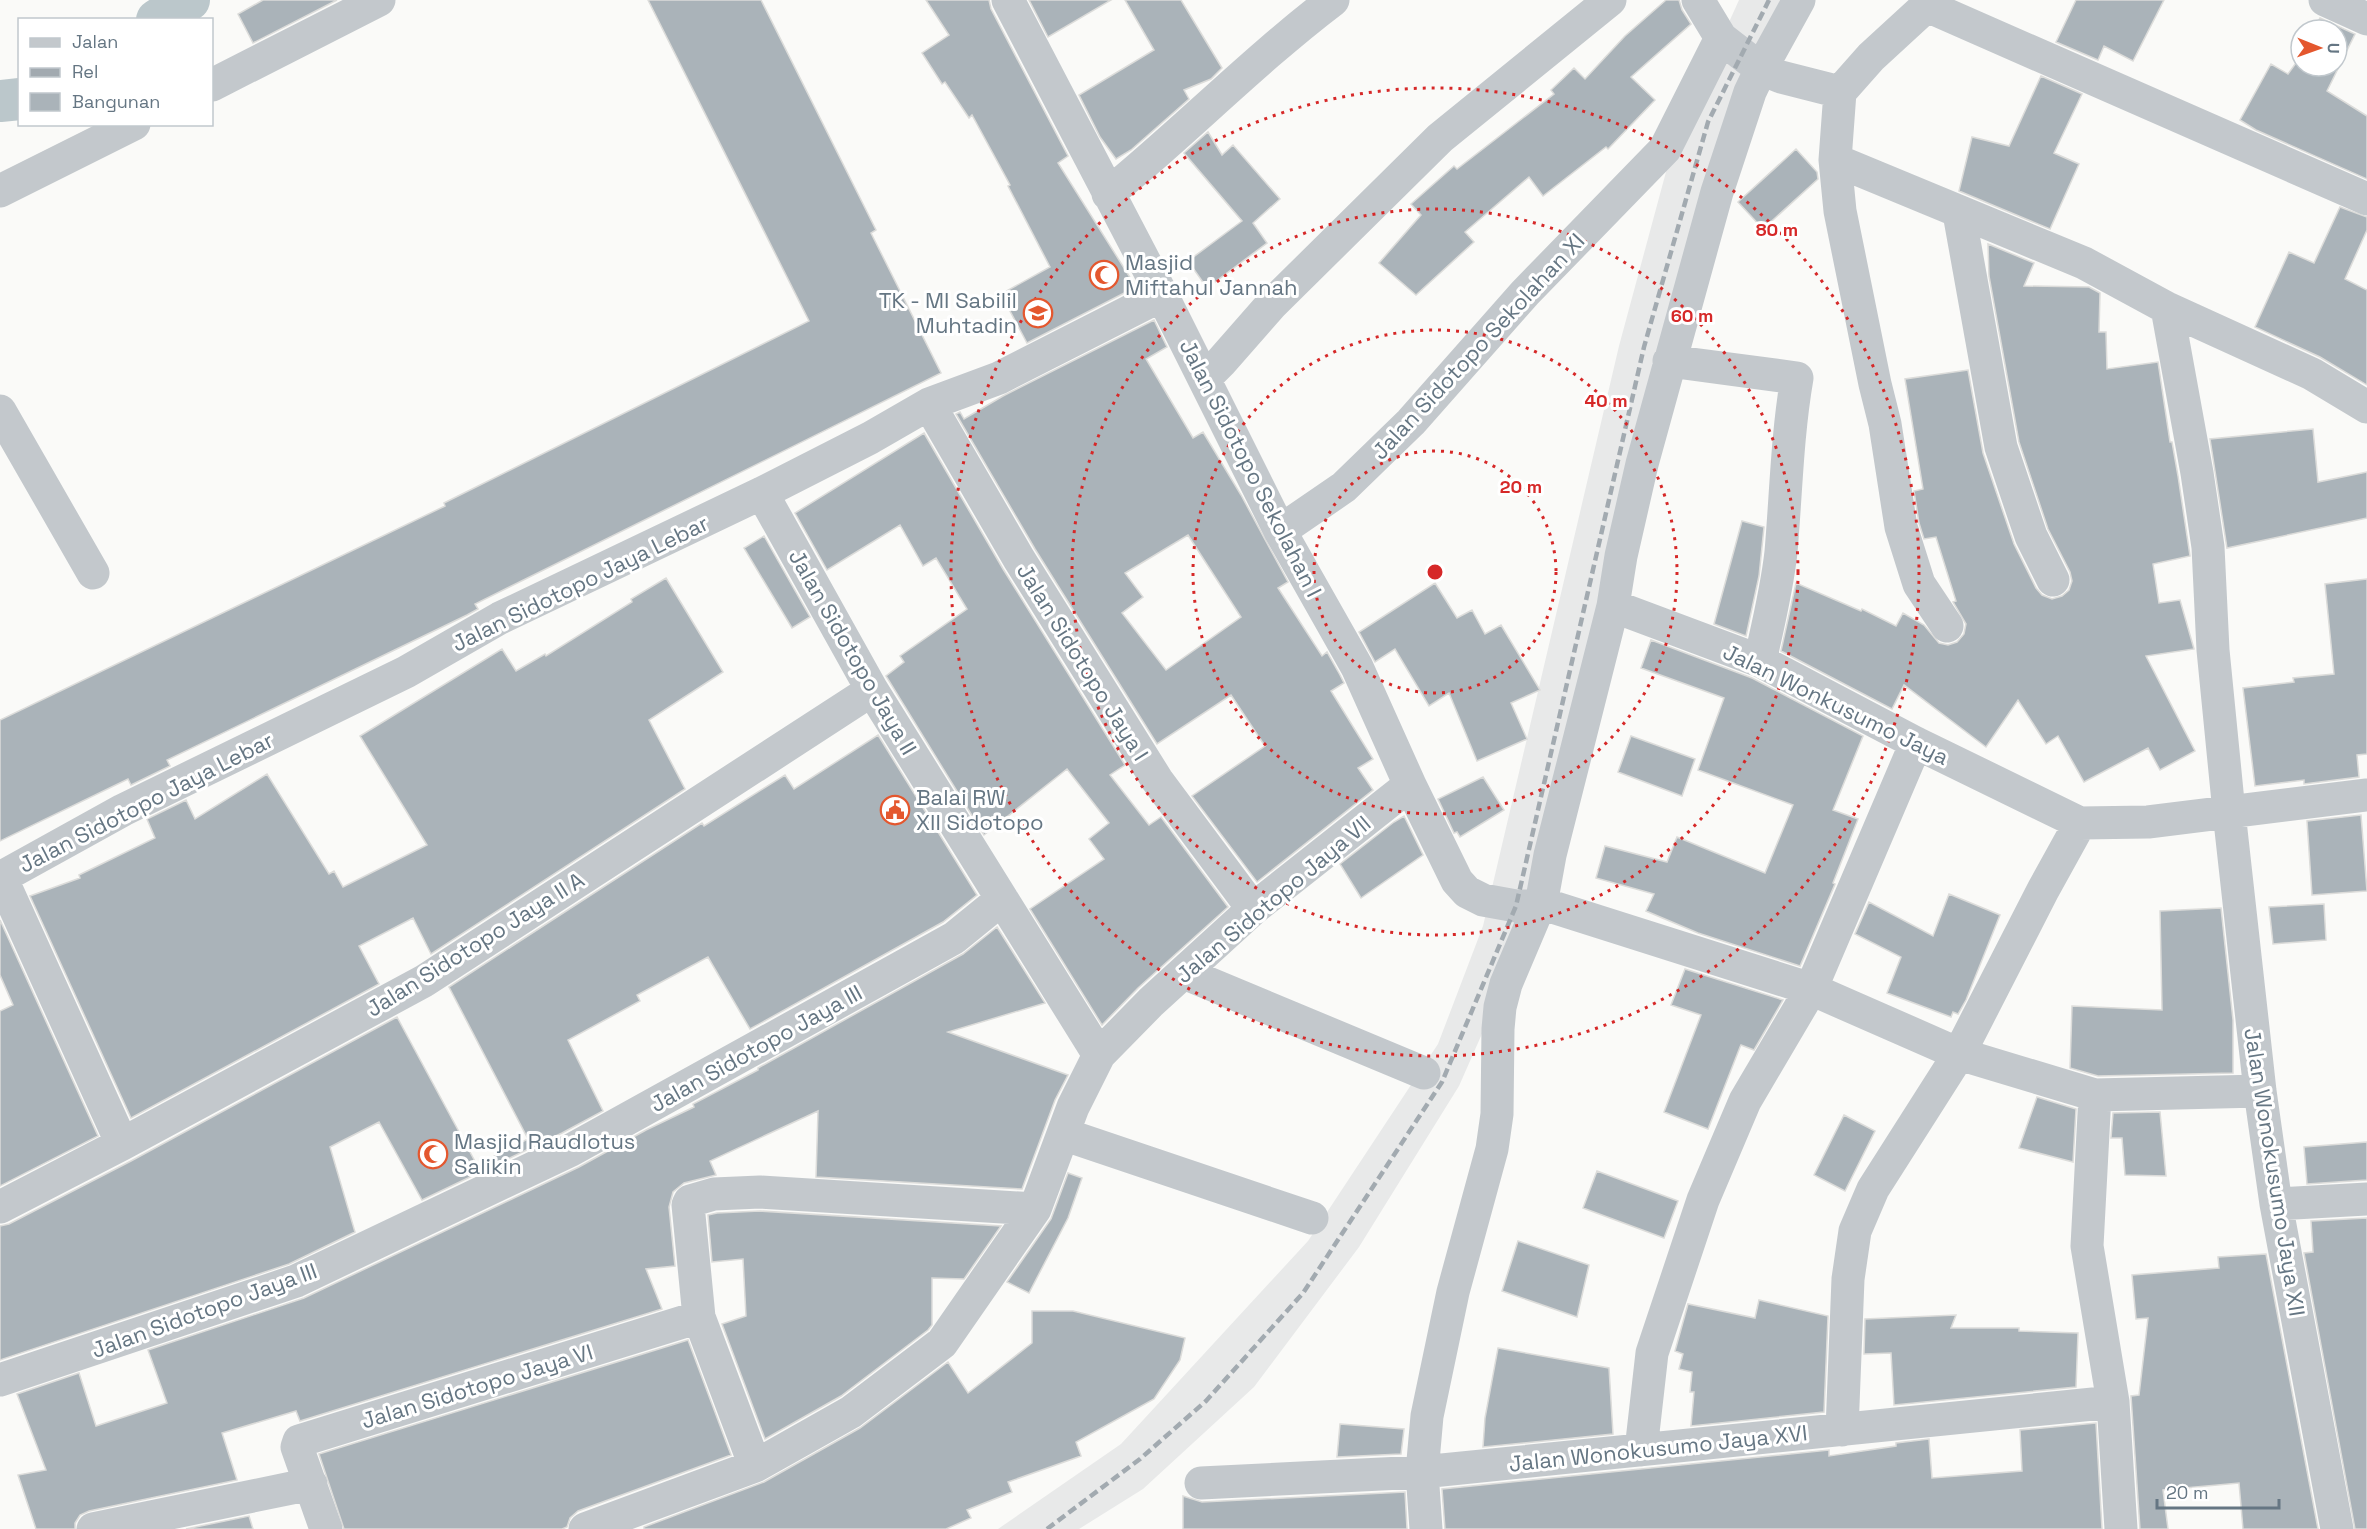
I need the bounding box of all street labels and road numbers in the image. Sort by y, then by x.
street label: Jalan Sidotopo Sekolahan XI [1366,227,1590,465]
street label: Jalan Sidotopo Sekolahan I [1174,335,1328,601]
street label: Jalan Sidotopo Jaya Lebar [447,509,713,657]
street label: Jalan Sidotopo Jaya II [783,544,923,760]
street label: Jalan Sidotopo Jaya I [1011,558,1155,766]
street label: Jalan Wonkusumo Jaya [1719,637,1954,771]
street label: Jalan Sidotopo Jaya Lebar [14,726,278,878]
street label: Jalan Sidotopo Jaya VII [1170,809,1376,989]
street label: Jalan Sidotopo Jaya II A [361,865,589,1023]
street label: Jalan Sidotopo Jaya III [645,978,867,1118]
street label: Jalan Wonokusumo Jaya XII [2238,1026,2312,1318]
street label: Jalan Sidotopo Jaya III [87,1256,321,1364]
street label: Jalan Sidotopo Jaya VI [358,1337,596,1435]
street label: Jalan Wonokusumo Jaya XVI [1507,1418,1809,1478]

